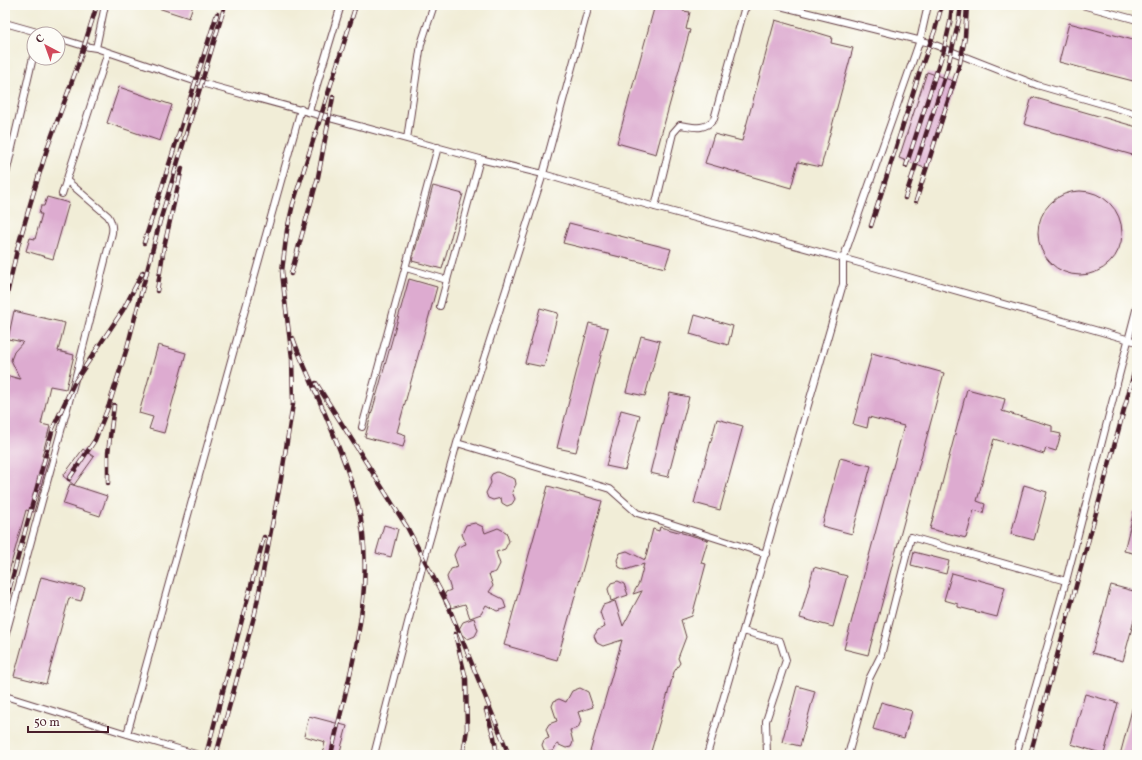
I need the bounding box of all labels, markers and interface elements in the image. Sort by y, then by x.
north arrow [26,26,66,66]
text: С [33,32,48,48]
scale bar [28,708,108,734]
text: 50 m [34,715,60,731]

